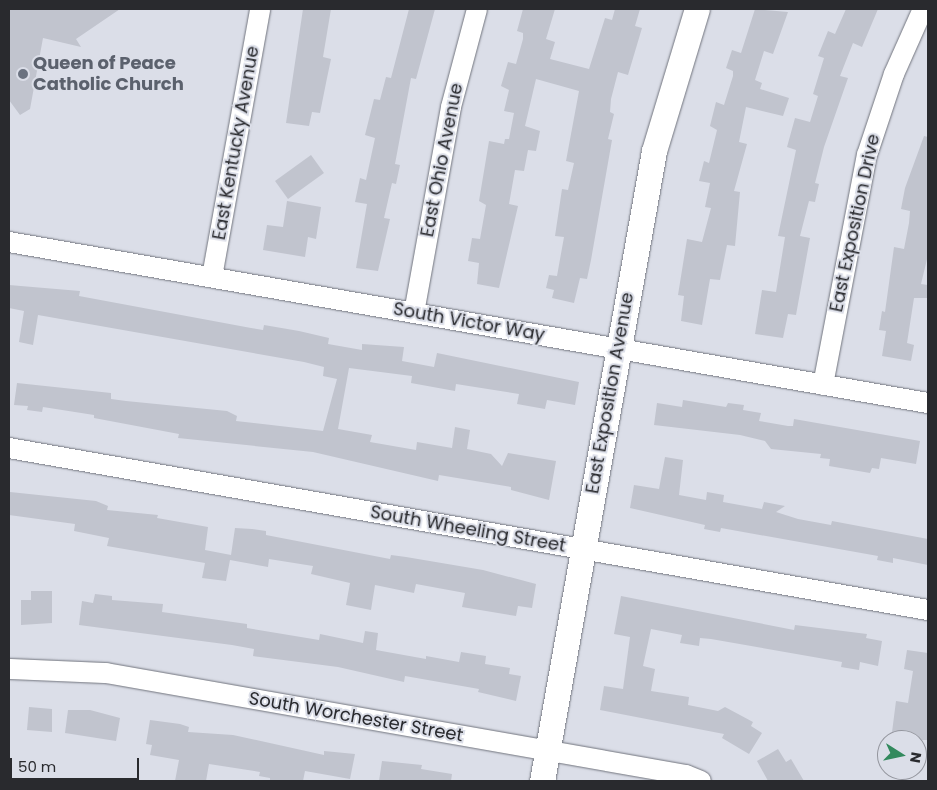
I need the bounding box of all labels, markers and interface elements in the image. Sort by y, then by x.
street label: East Kentucky Avenue [208,44,264,242]
place label: Queen of Peace Catholic Church [33,53,184,96]
marker: Queen of Peace Catholic Church [17,68,29,80]
street label: East Ohio Avenue [416,81,468,239]
street label: East Exposition Drive [826,132,884,314]
street label: East Exposition Avenue [582,291,638,495]
street label: South Victor Way [392,298,546,346]
street label: South Wheeling Street [369,501,567,557]
street label: South Worchester Street [247,688,465,746]
north arrow [877,730,927,780]
scale bar [12,748,141,780]
text: N [905,751,927,764]
text: 50 m [18,756,56,777]

